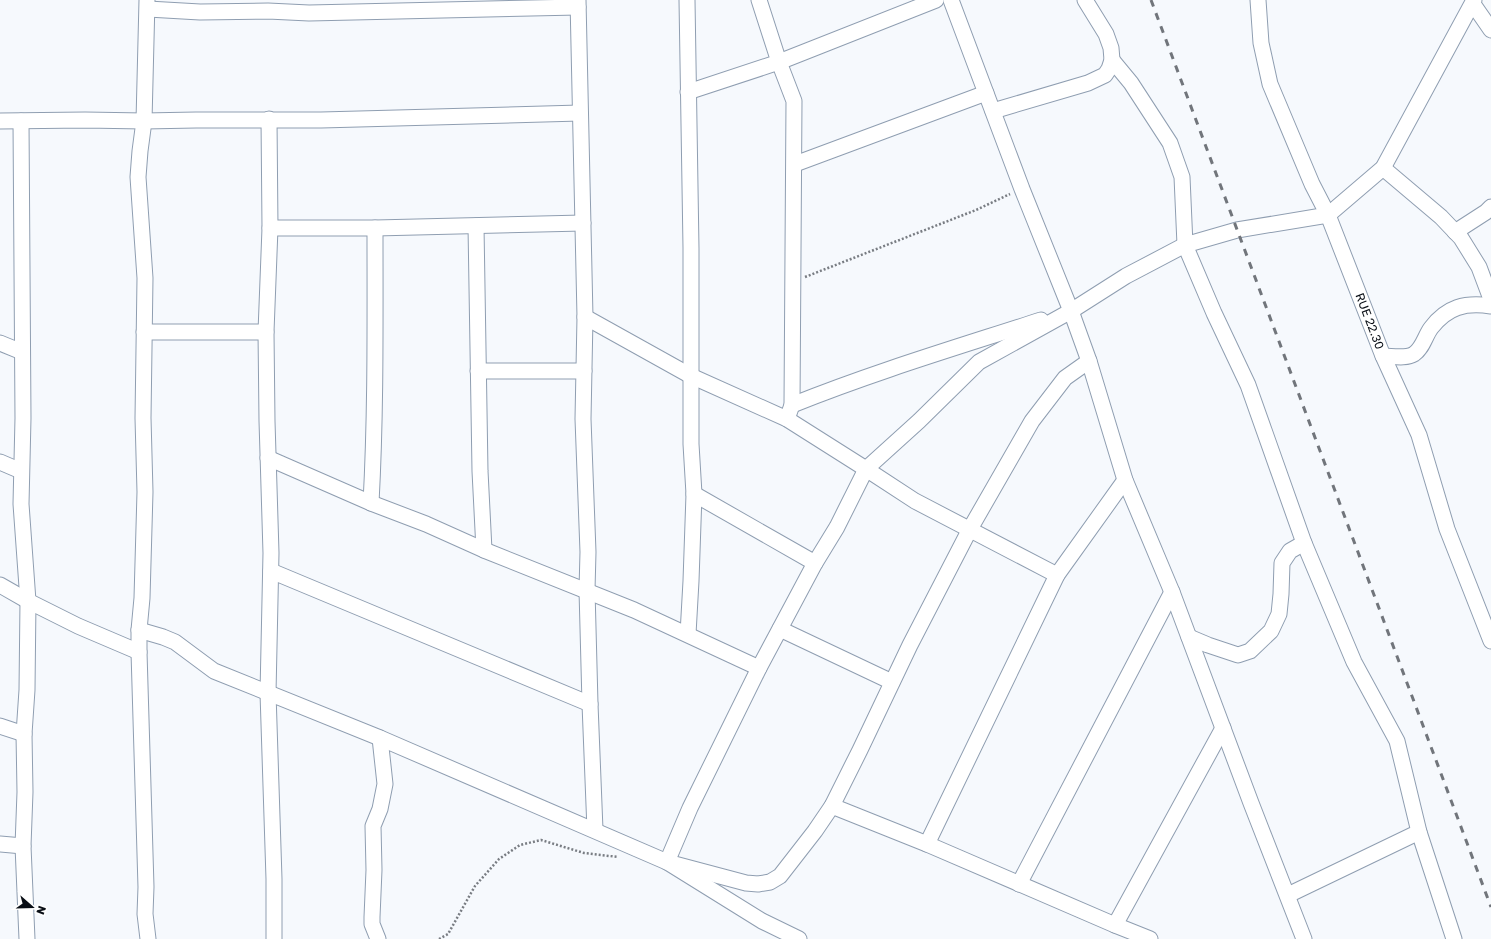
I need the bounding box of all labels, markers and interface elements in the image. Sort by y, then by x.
street label: RUE 22.30 [1352,291,1388,351]
north arrow [12,887,52,927]
text: N [34,904,49,917]

